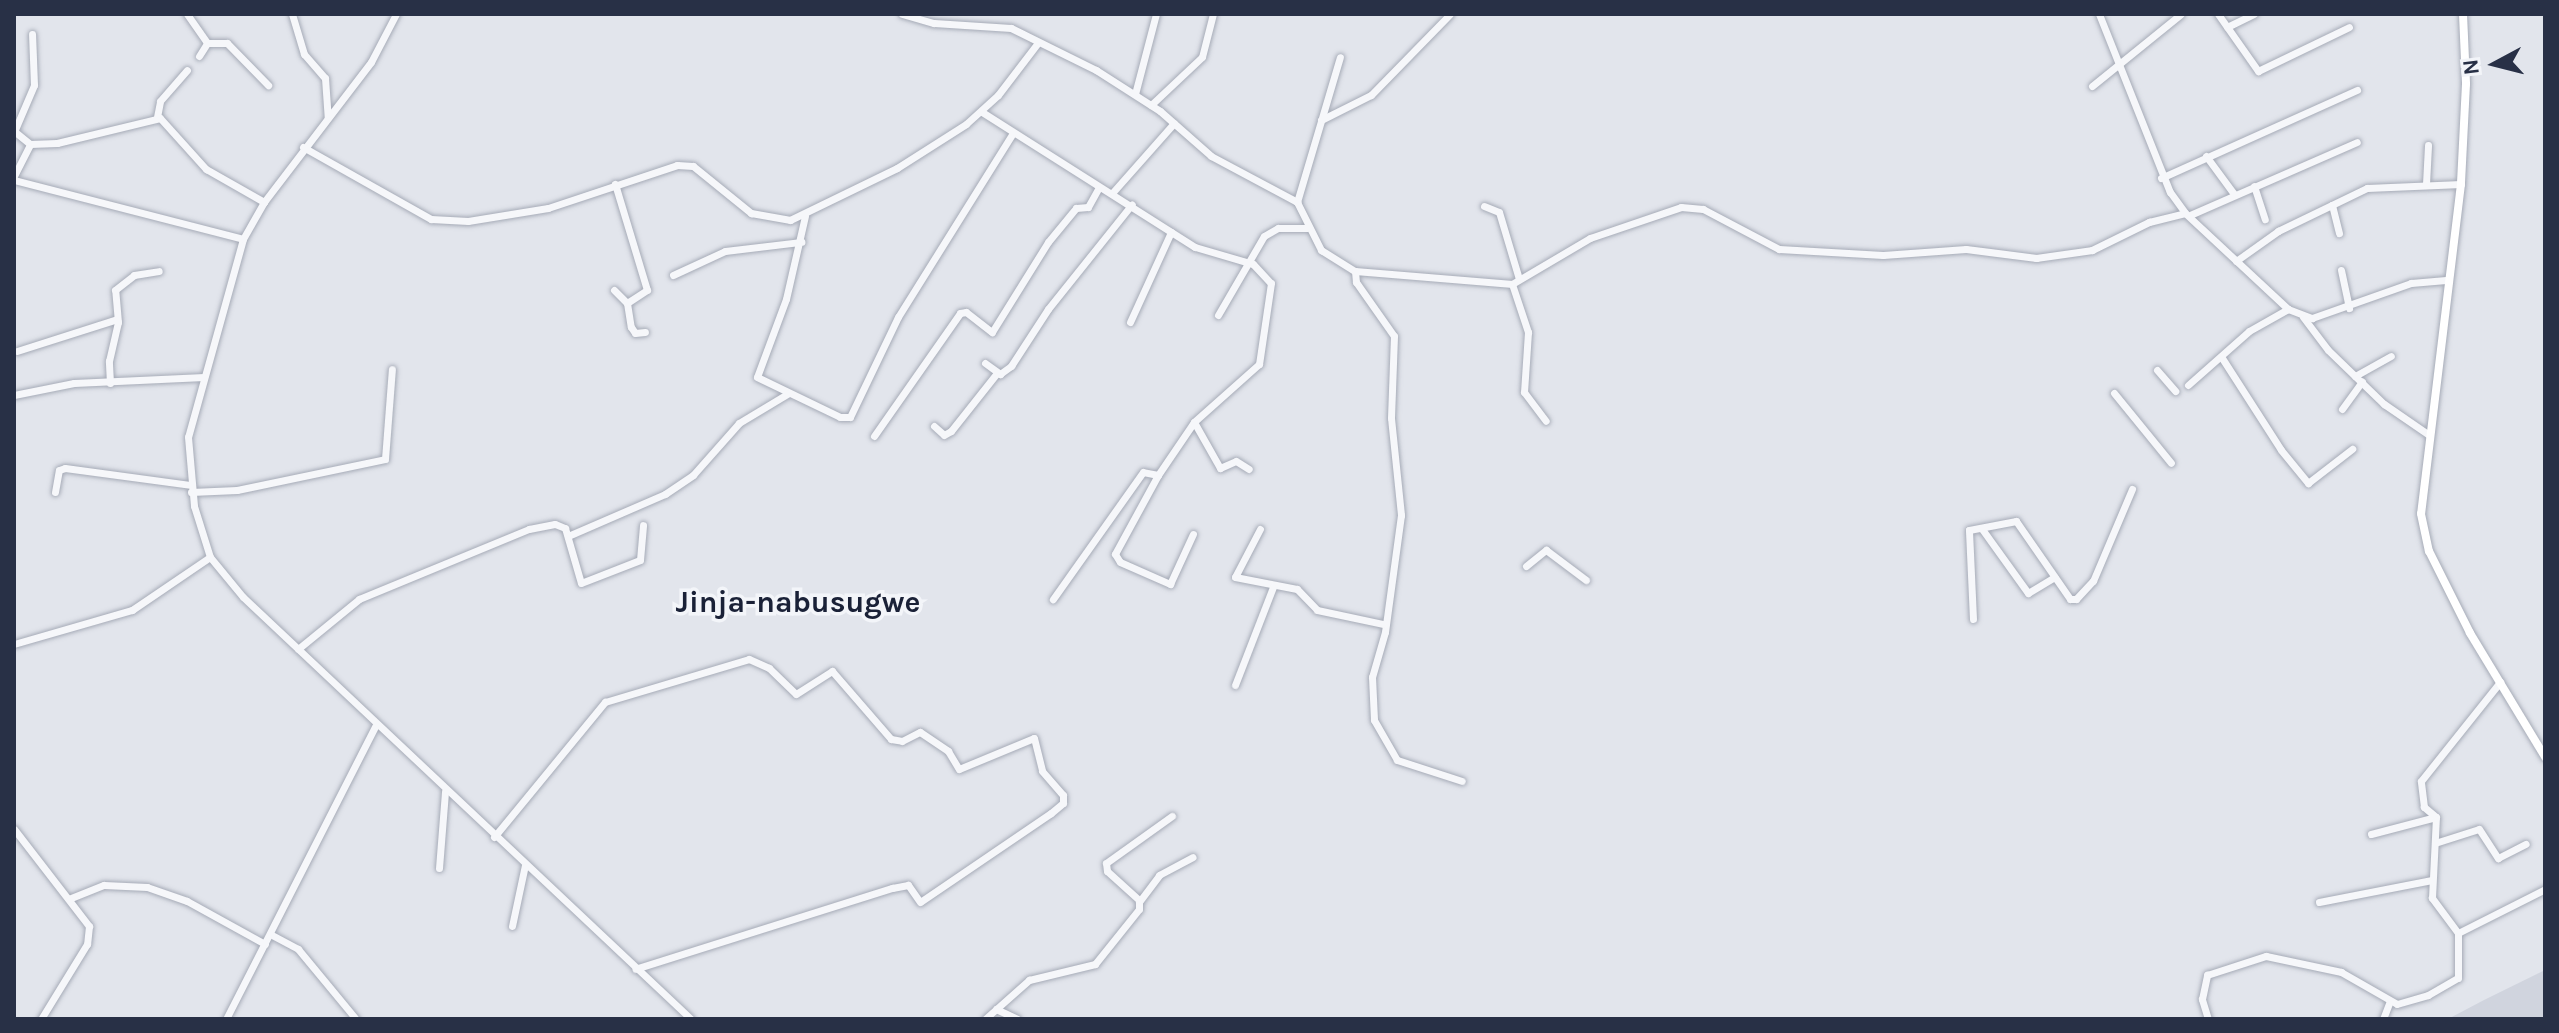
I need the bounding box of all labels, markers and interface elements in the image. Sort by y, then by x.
north arrow [2455,24,2535,104]
text: N [2457,58,2485,76]
district label: Jinja-nabusugwe [676,584,920,620]

